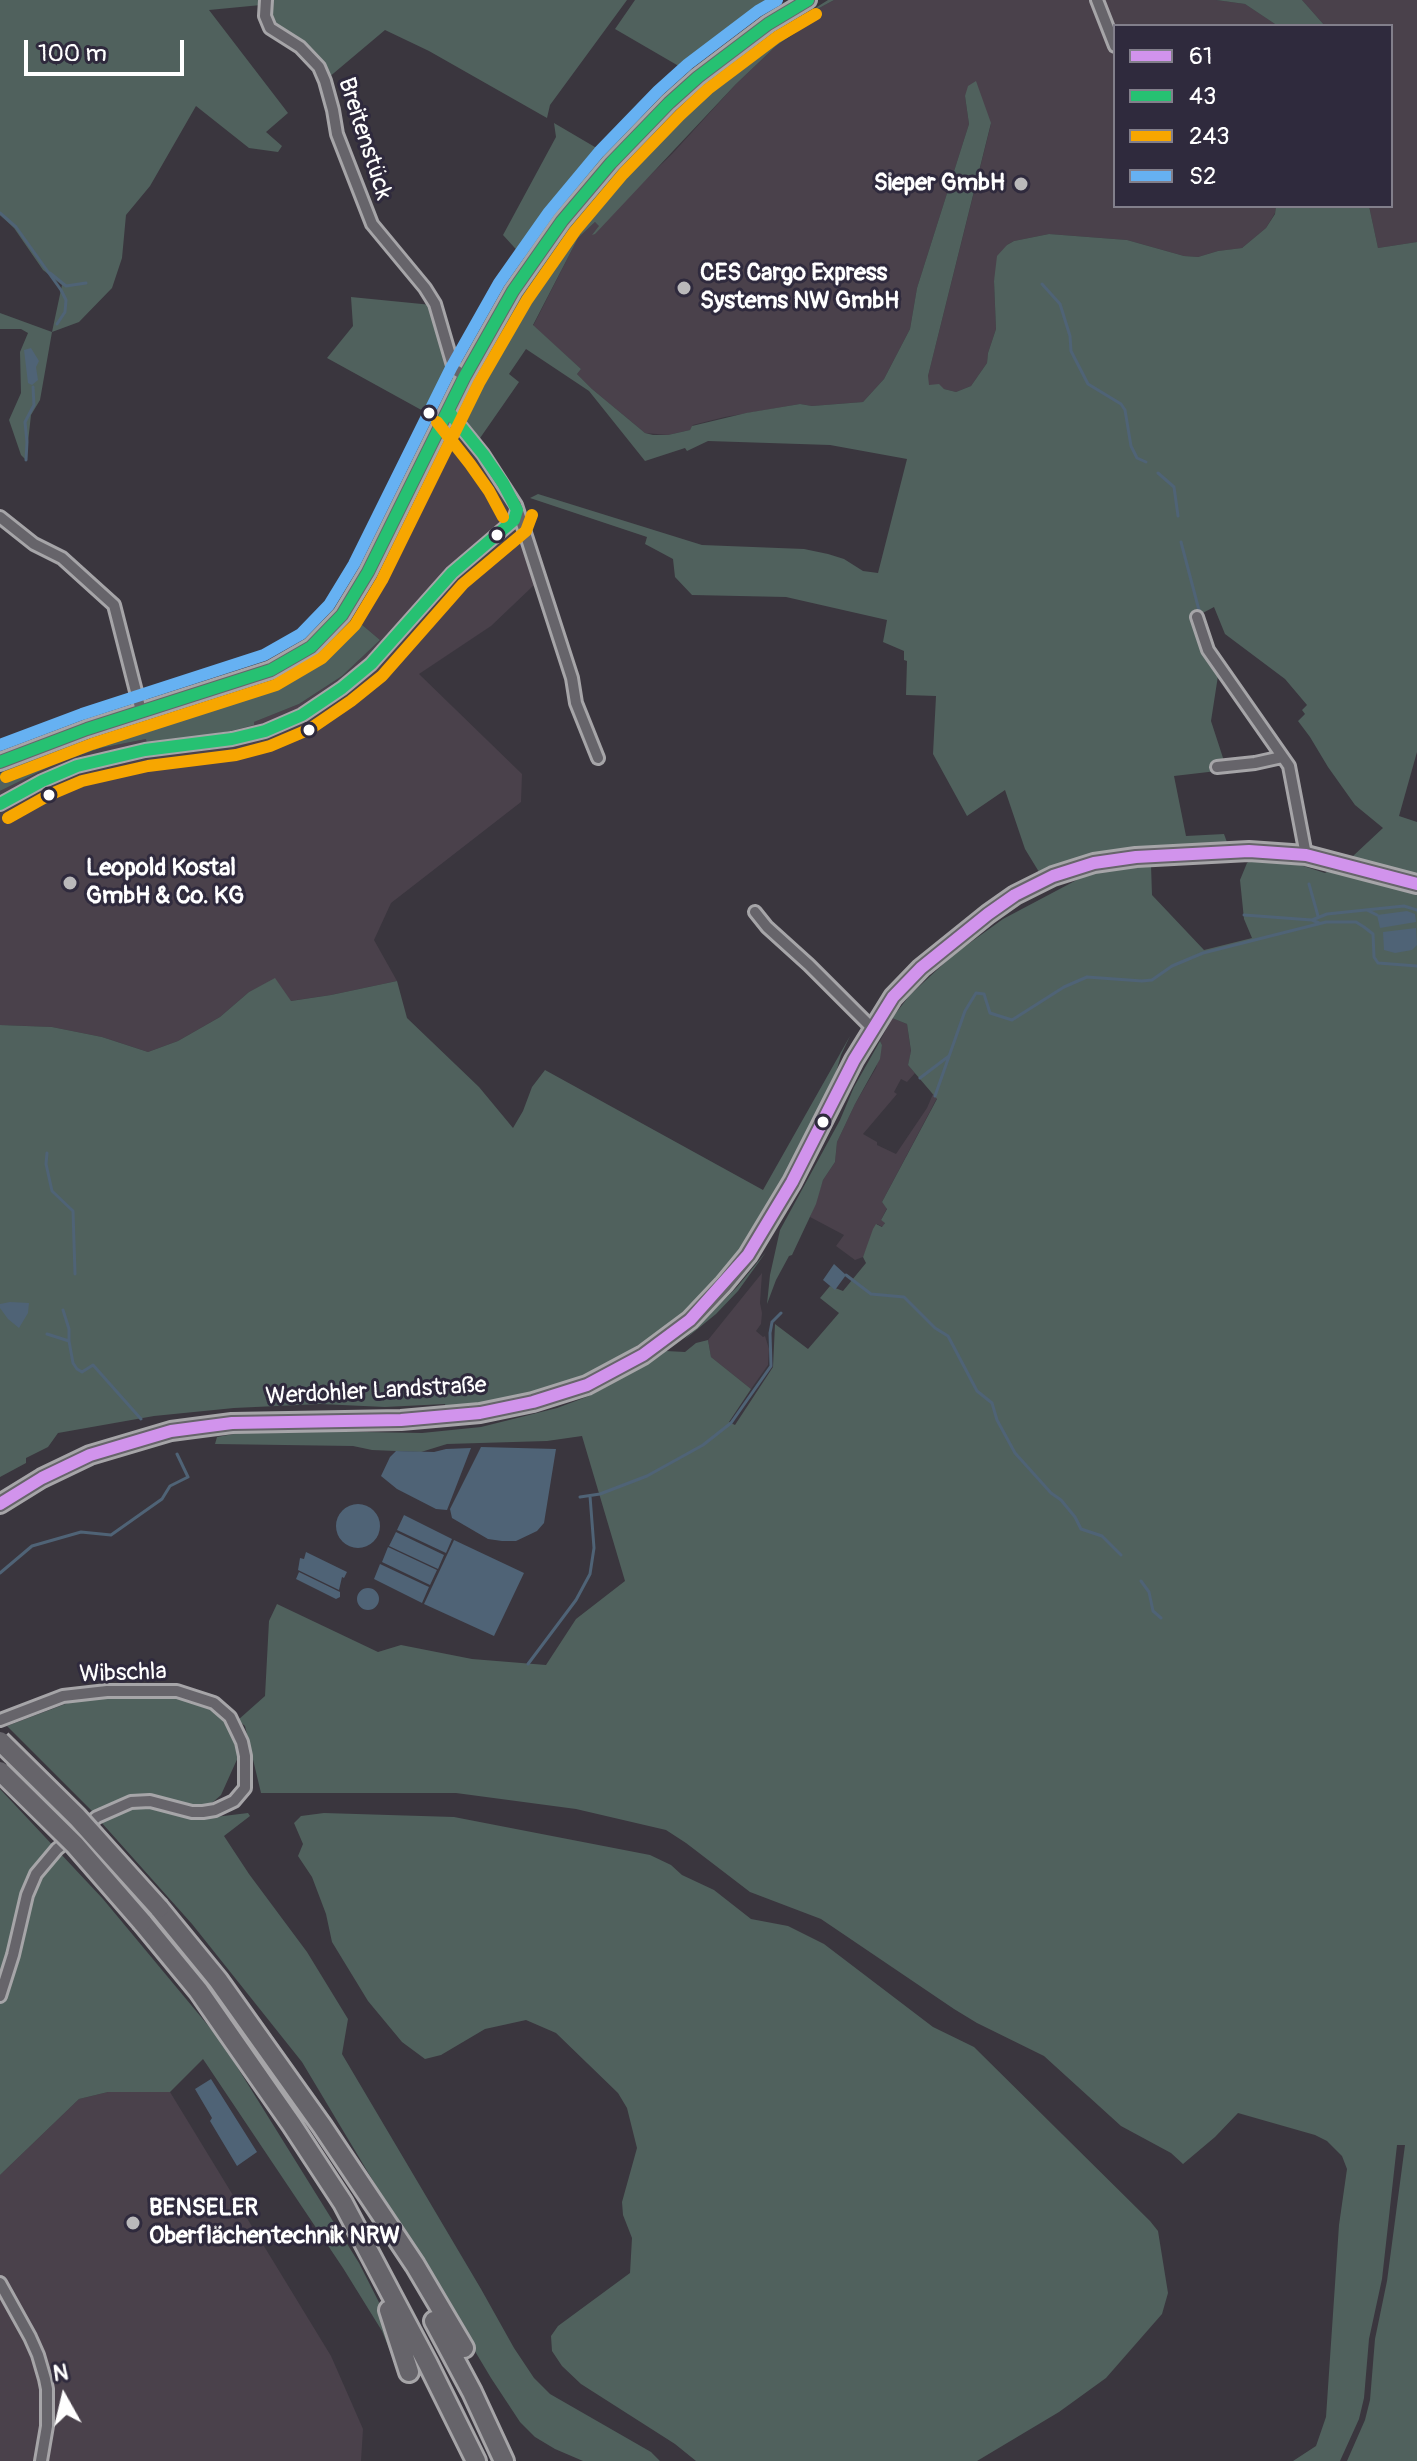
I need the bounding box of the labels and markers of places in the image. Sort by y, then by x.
place label: Sieper GmbH [874,170,1005,198]
marker: Sieper GmbH [1012,175,1030,193]
place label: CES Cargo Express Systems NW GmbH [700,260,899,316]
marker: CES Cargo Express Systems NW GmbH [675,279,693,297]
unlabelled marker [421,405,437,421]
unlabelled marker [489,527,505,543]
unlabelled marker [301,722,317,738]
unlabelled marker [41,787,57,803]
place label: Leopold Kostal GmbH & Co. KG [86,855,244,911]
marker: Leopold Kostal GmbH & Co. KG [61,874,79,892]
unlabelled marker [815,1114,831,1130]
place label: BENSELER Oberflächentechnik NRW [149,2195,400,2251]
marker: BENSELER Oberflächentechnik NRW [124,2214,142,2232]

